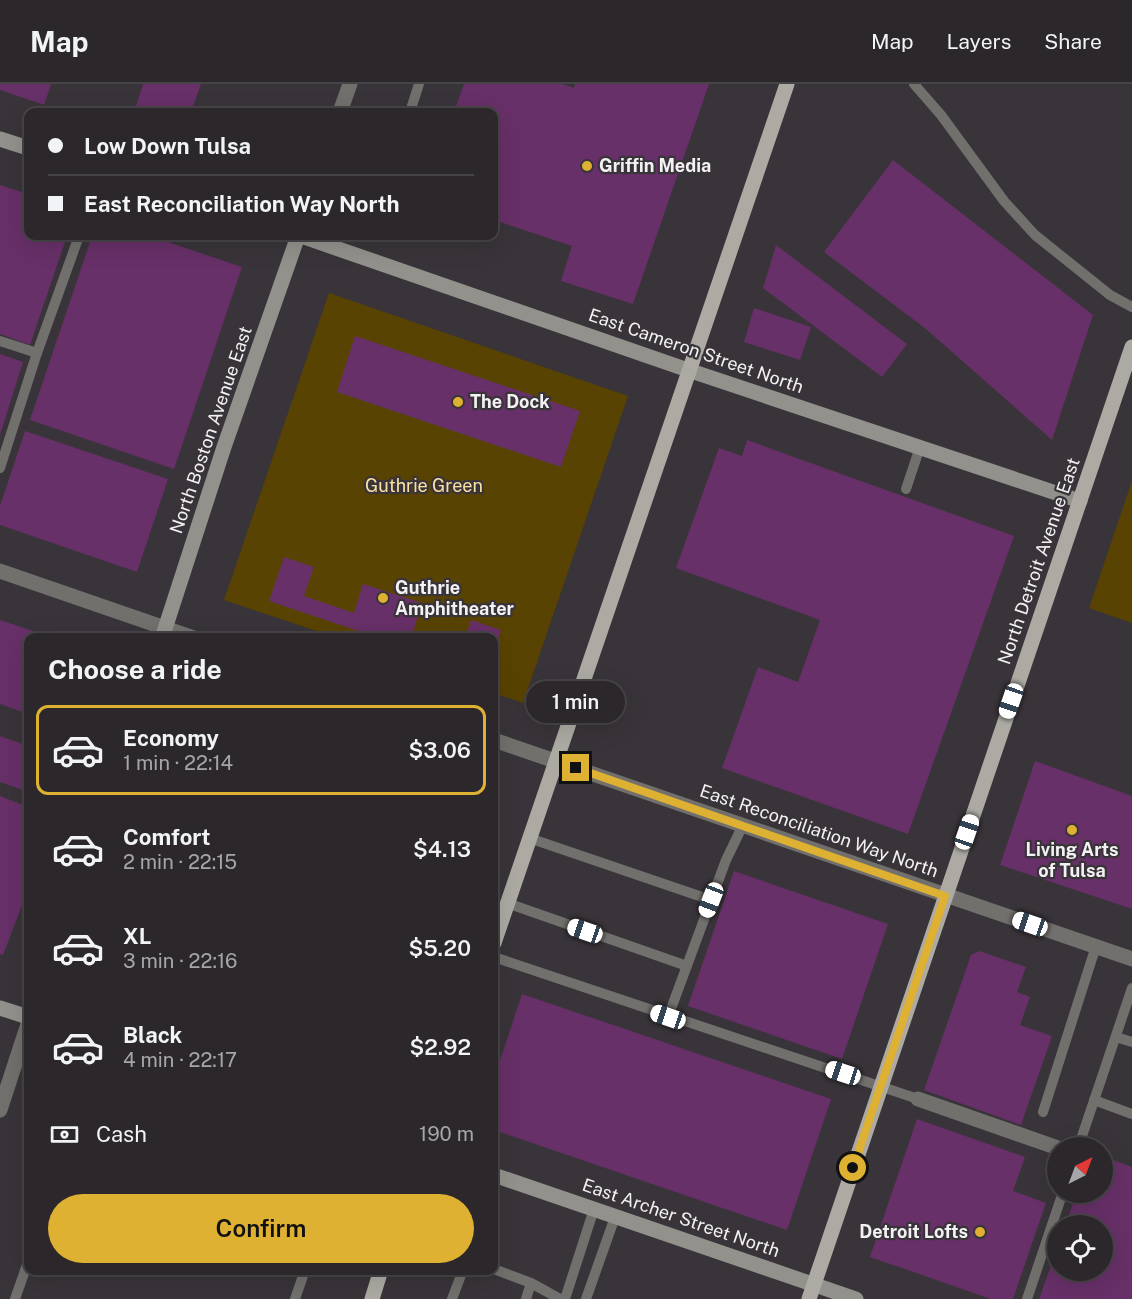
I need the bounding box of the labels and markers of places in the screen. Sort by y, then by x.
place label: Griffin Media [599,155,711,176]
marker: Griffin Media [580,159,594,173]
place label: The Dock [470,391,550,412]
marker: The Dock [451,395,465,409]
place label: Guthrie Amphitheater [395,577,515,619]
marker: Guthrie Amphitheater [376,591,390,605]
marker: Living Arts of Tulsa [1065,823,1079,837]
place label: Living Arts of Tulsa [1026,839,1118,881]
place label: Detroit Lofts [859,1221,968,1242]
marker: Detroit Lofts [973,1225,987,1239]

